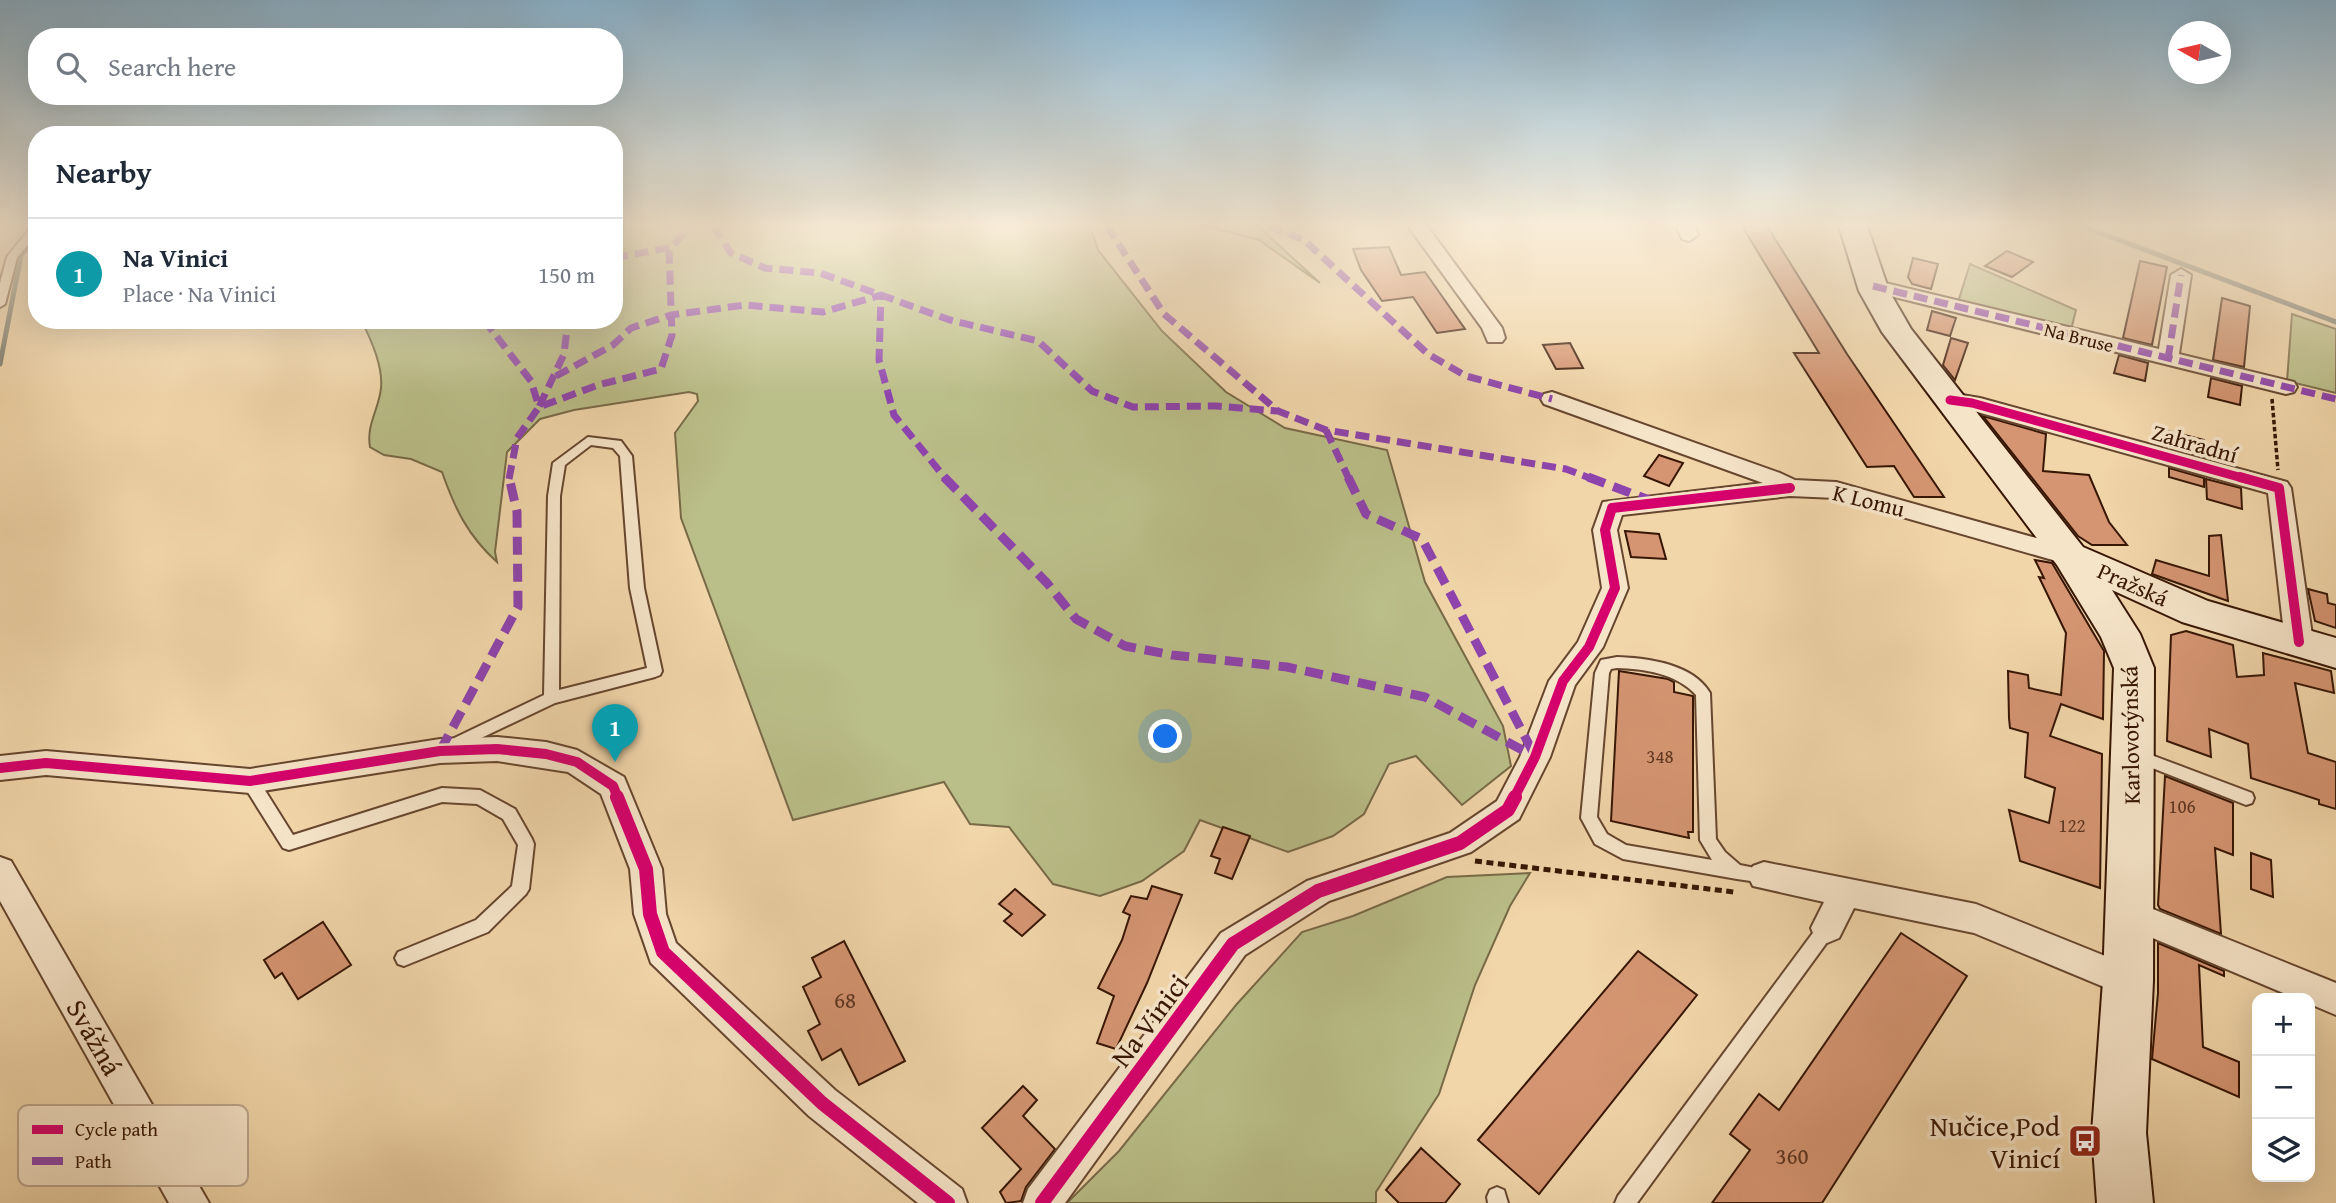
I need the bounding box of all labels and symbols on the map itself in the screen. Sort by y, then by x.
north arrow [2168,21,2231,84]
street label: Na Bruse [2041,315,2117,359]
street label: Zahradní [2148,415,2242,471]
street label: K Lomu [1830,475,1909,525]
street label: Pražská [2092,554,2174,614]
street label: Karlovotýnská [2112,665,2148,805]
pin: 1 [592,704,638,762]
your location [1148,719,1182,753]
house number: 348 [1646,742,1674,770]
house number: 106 [2168,792,2196,820]
house number: 122 [2058,811,2086,839]
street label: Na Vinici [1100,965,1198,1075]
house number: 68 [834,983,856,1016]
street label: Svážná [57,991,134,1083]
legend [18,1105,248,1186]
place label: Nučice,Pod Vinicí [1930,1105,2061,1178]
text: Cycle path [75,1115,158,1143]
bus stop icon: Nučice,Pod Vinicí [2066,1122,2104,1160]
house number: 360 [1775,1139,1809,1172]
text: Path [75,1147,112,1175]

